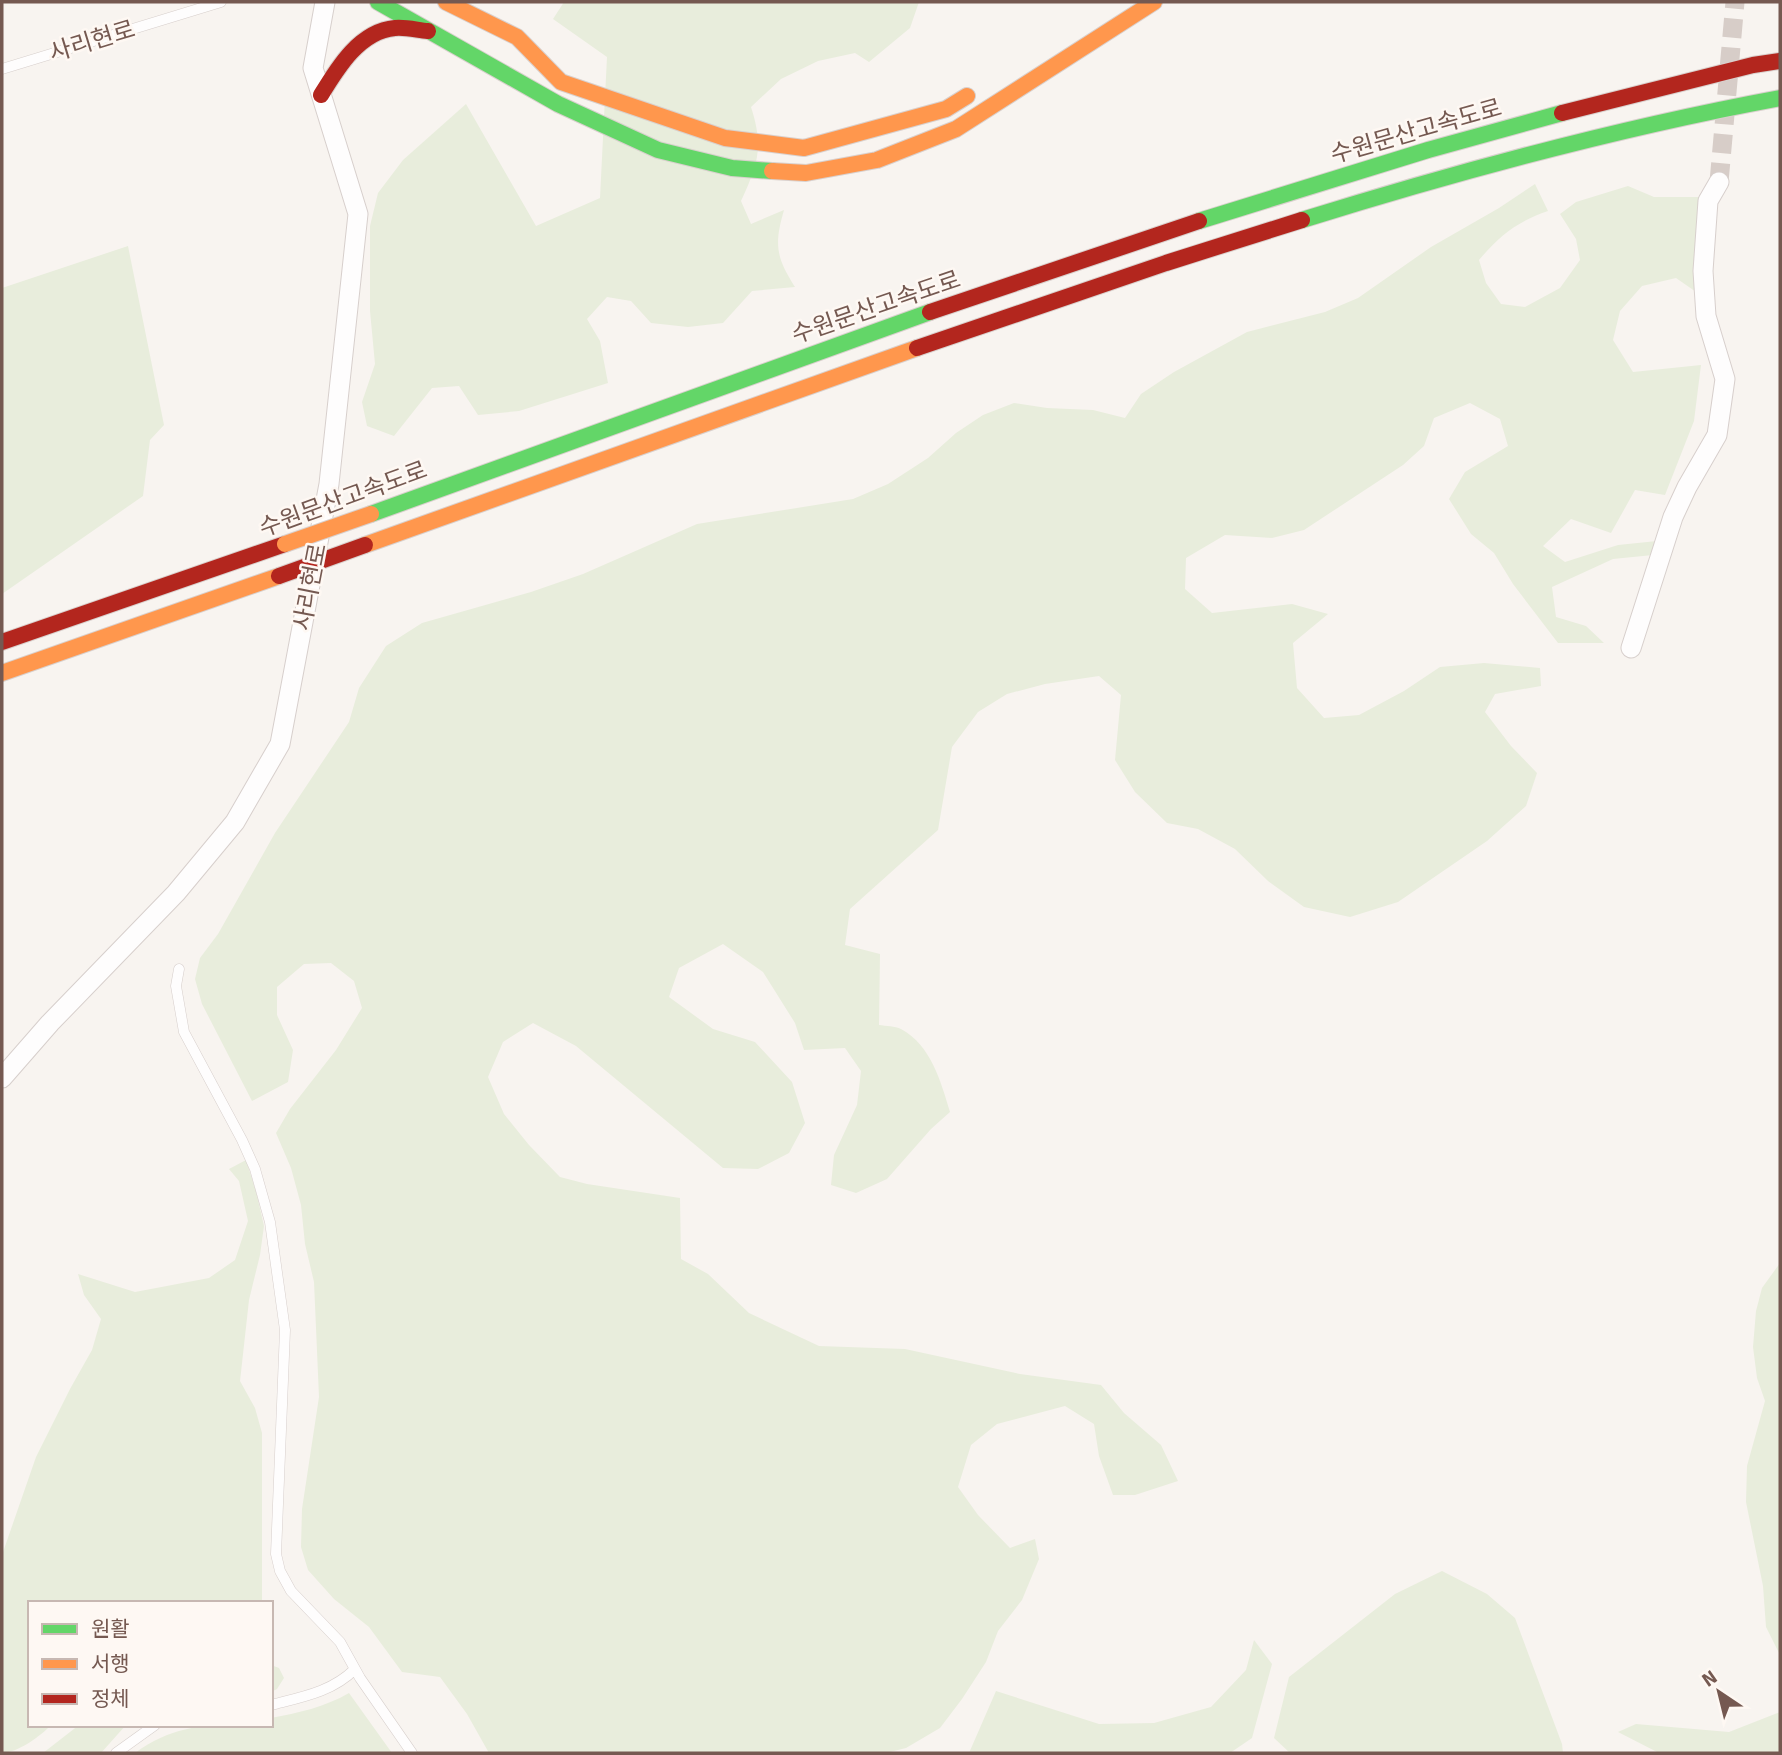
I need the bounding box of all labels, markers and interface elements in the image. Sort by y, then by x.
street label: 사리현로 [45,14,139,68]
street label: 수원문산고속도로 [1327,92,1505,170]
street label: 수원문산고속도로 [788,264,964,350]
street label: 수원문산고속도로 [255,455,431,543]
street label: 사리현로 [287,541,333,633]
legend [28,1601,273,1727]
text: 원활 [91,1616,130,1642]
text: 서행 [91,1651,130,1677]
north arrow [1684,1657,1754,1727]
text: N [1698,1665,1722,1693]
text: 정체 [91,1686,130,1712]

